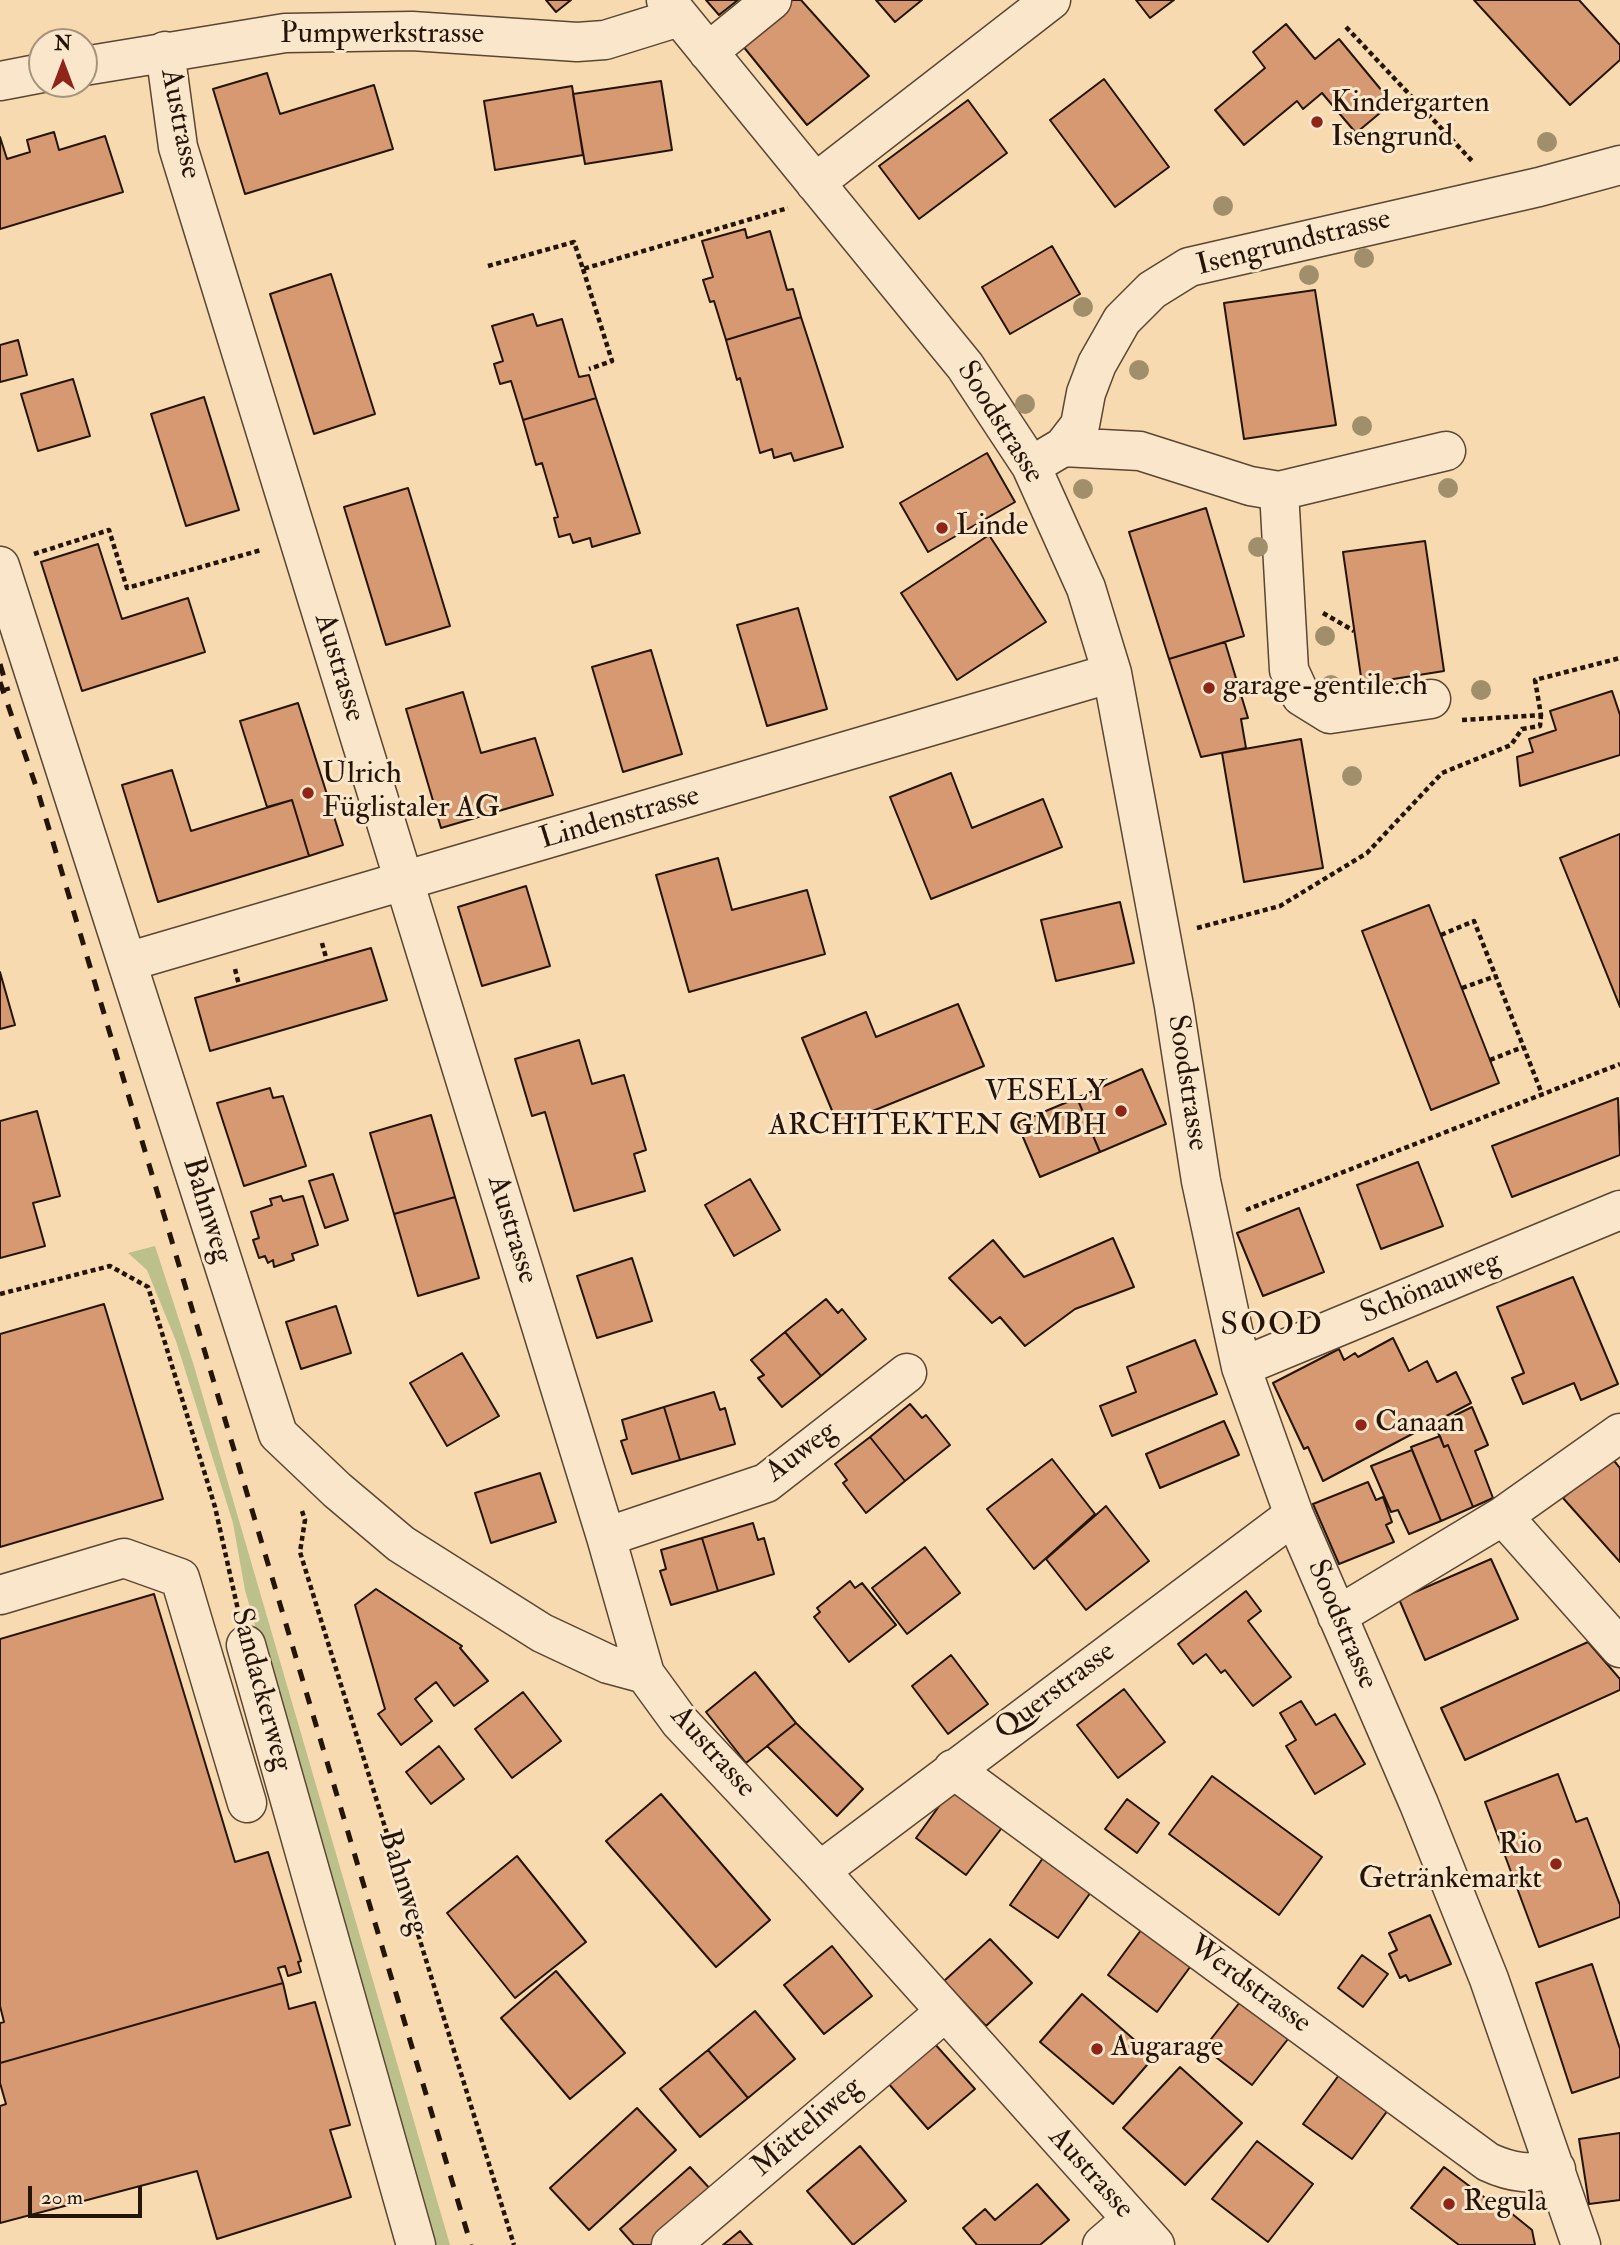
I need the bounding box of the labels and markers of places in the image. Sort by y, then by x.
place label: Kindergarten Isengrund [1331,87,1490,158]
marker: Kindergarten Isengrund [1309,114,1325,130]
place label: Linde [956,510,1028,546]
marker: Linde [934,520,950,536]
place label: garage-gentile.ch [1223,670,1428,706]
marker: garage-gentile.ch [1201,680,1217,696]
place label: Ulrich Füglistaler AG [322,758,500,828]
marker: Ulrich Füglistaler AG [300,785,316,801]
place label: VESELY ARCHITEKTEN GMBH [769,1076,1107,1146]
marker: VESELY ARCHITEKTEN GMBH [1113,1103,1129,1119]
place label: Canaan [1375,1407,1465,1443]
marker: Canaan [1353,1417,1369,1433]
place label: Rio Getränkemarkt [1359,1829,1542,1899]
marker: Rio Getränkemarkt [1548,1856,1564,1872]
place label: Augarage [1111,2031,1223,2067]
marker: Augarage [1089,2041,1105,2057]
place label: Regula [1463,2186,1547,2222]
marker: Regula [1441,2196,1457,2212]

